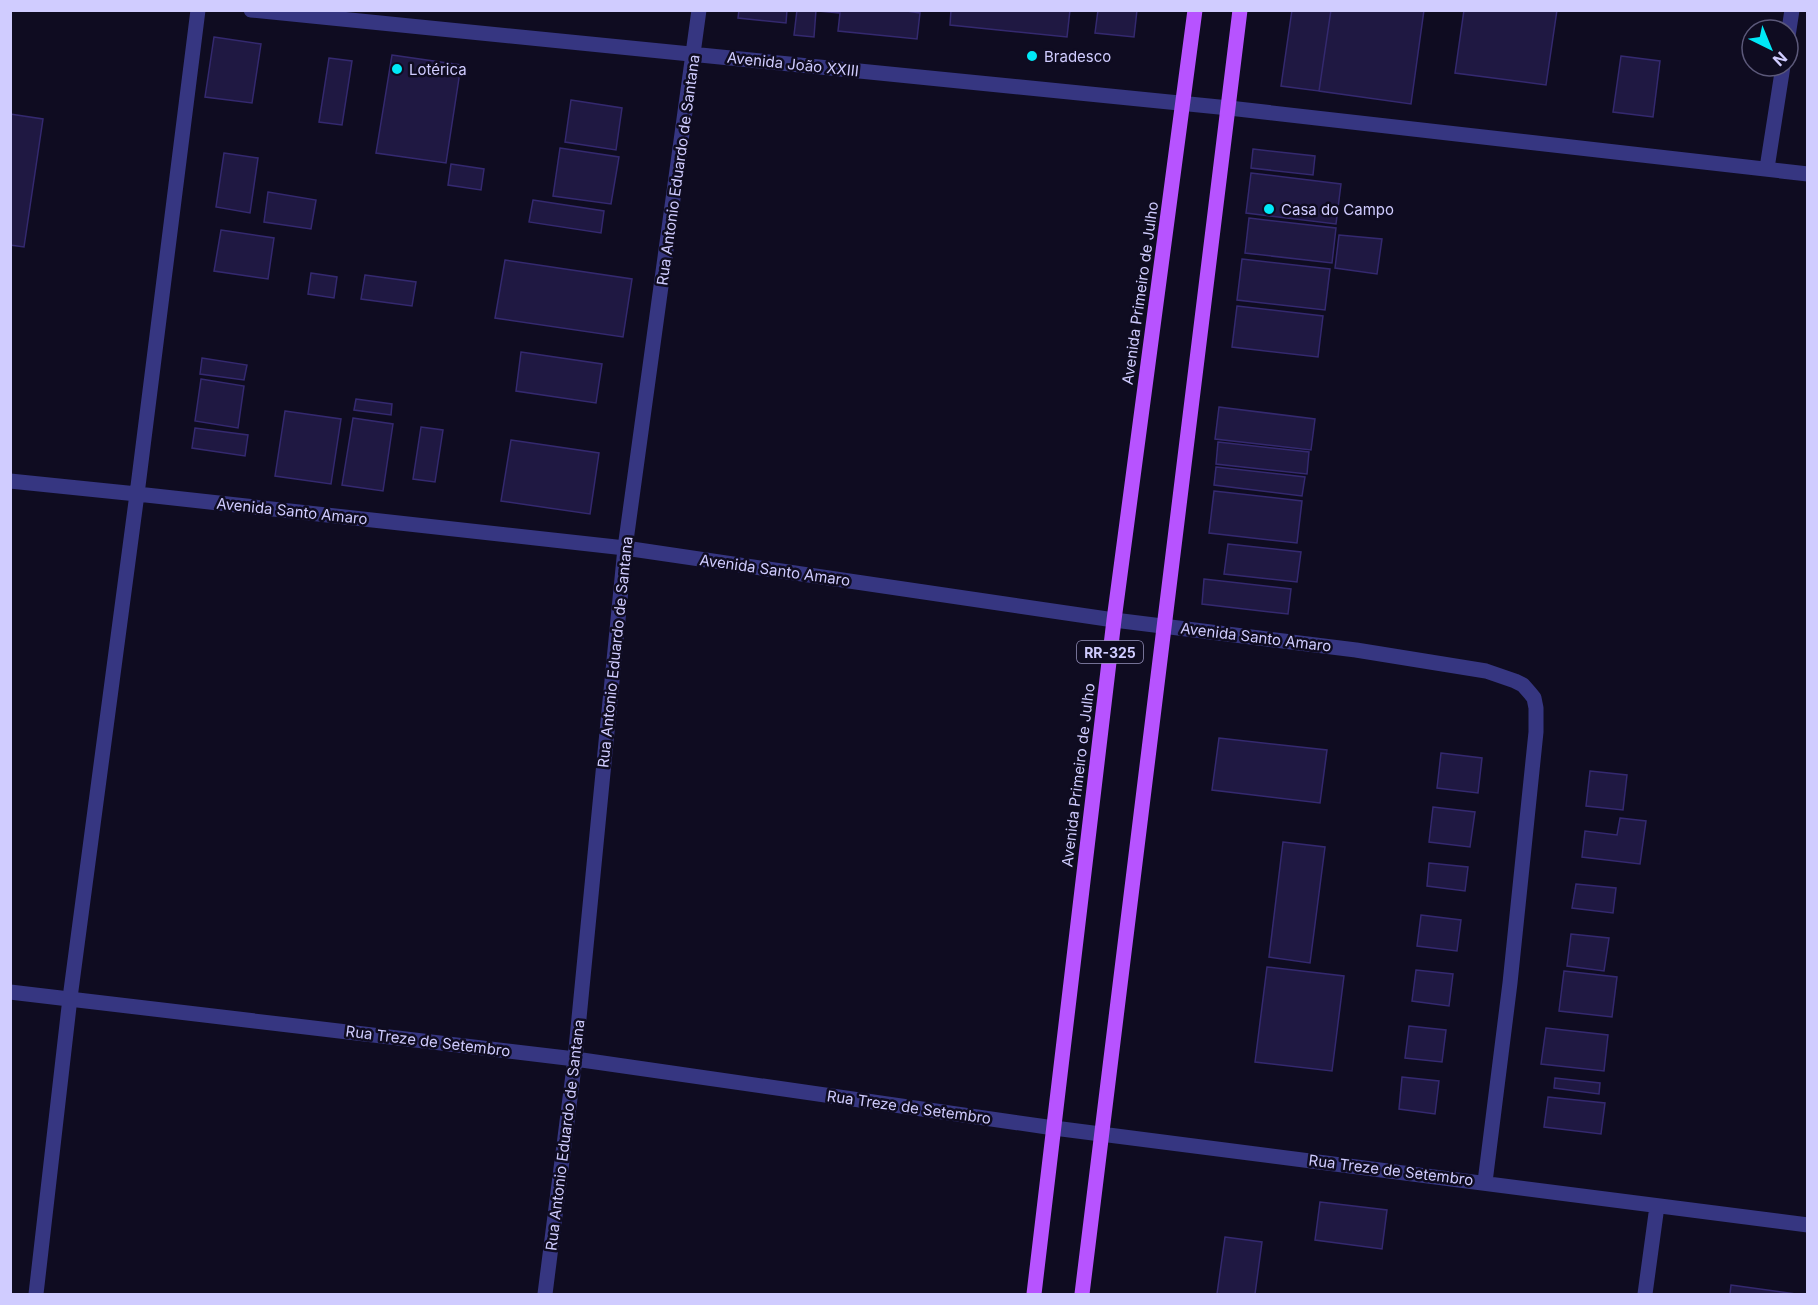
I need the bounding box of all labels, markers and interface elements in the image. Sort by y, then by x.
north arrow [1740,18,1800,78]
place label: Bradesco [1044,47,1111,66]
text: N [1769,47,1792,70]
street label: Avenida João XXIII [726,48,860,80]
marker: Bradesco [1025,49,1039,63]
street label: Rua Antonio Eduardo de Santana [652,53,704,287]
place label: Lotérica [409,60,467,79]
marker: Lotérica [390,62,404,76]
street label: Avenida Primeiro de Julho [1118,200,1162,386]
place label: Casa do Campo [1281,200,1394,219]
marker: Casa do Campo [1262,202,1276,216]
street label: Avenida Santo Amaro [216,494,368,528]
street label: Rua Antonio Eduardo de Santana [593,535,637,769]
street label: Avenida Santo Amaro [699,550,851,590]
street label: Avenida Santo Amaro [1180,618,1332,656]
road number: RR-325 [1077,641,1143,663]
street label: Avenida Primeiro de Julho [1057,682,1099,868]
street label: Rua Antonio Eduardo de Santana [541,1018,589,1252]
street label: Rua Treze de Setembro [345,1021,511,1061]
street label: Rua Treze de Setembro [826,1086,992,1128]
street label: Rua Treze de Setembro [1308,1150,1474,1190]

